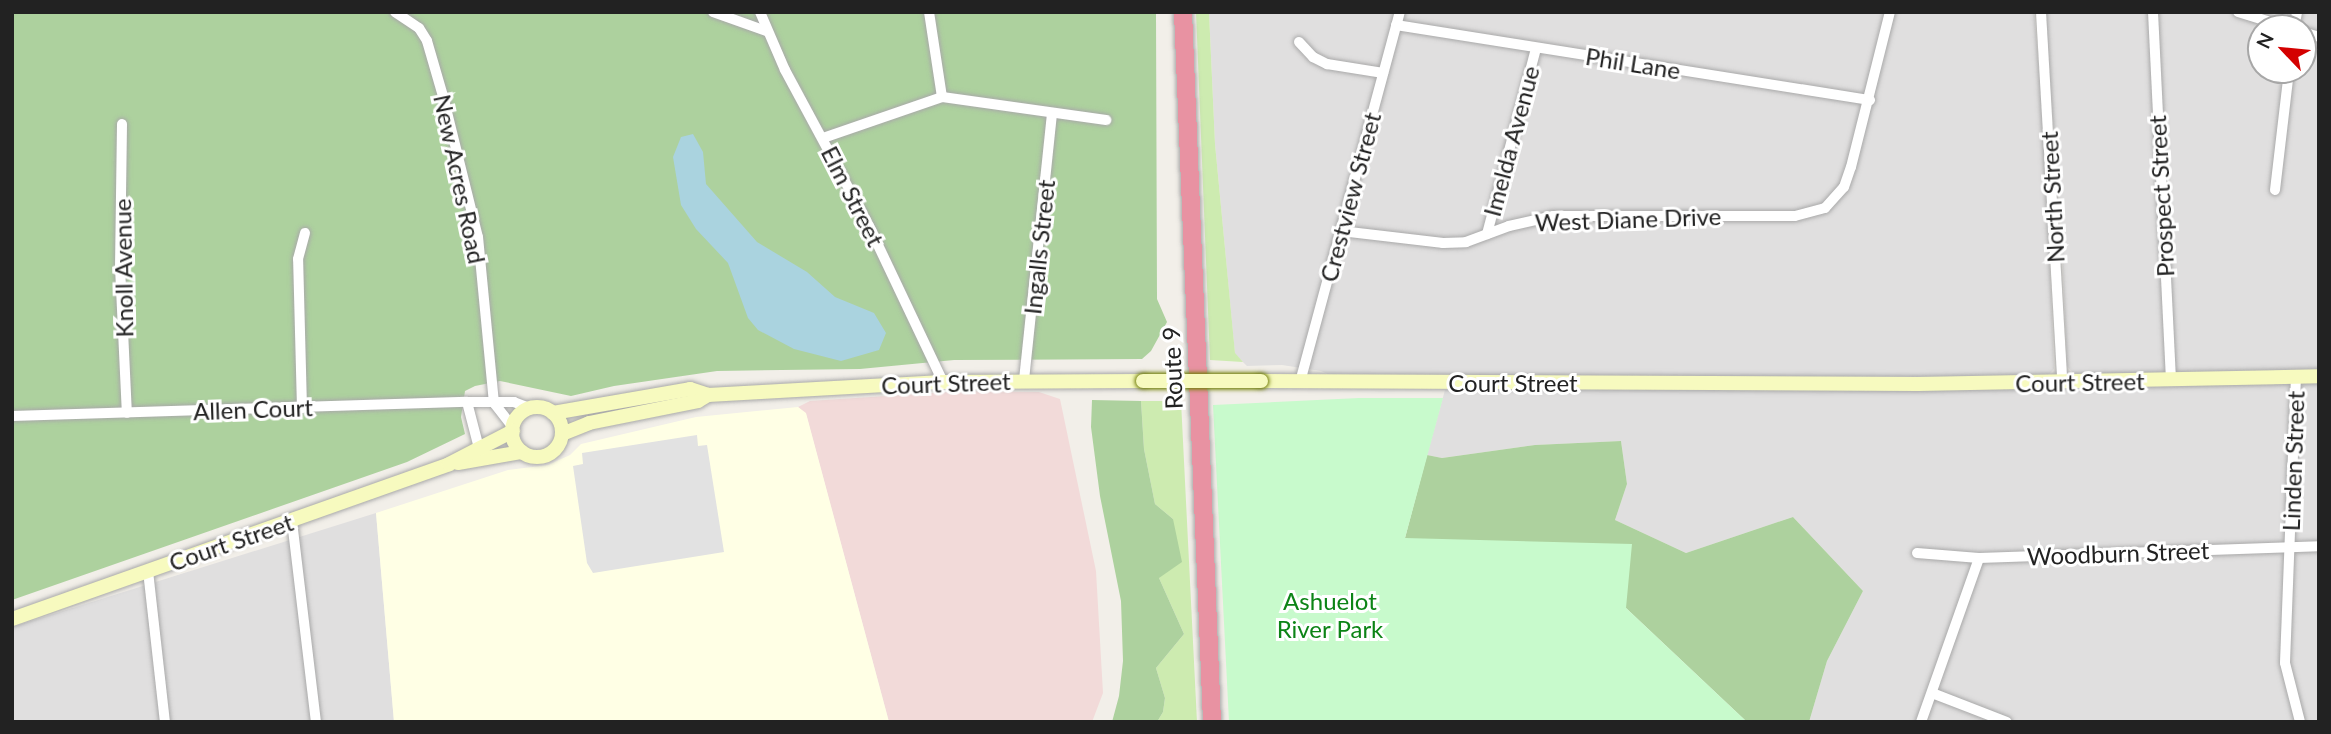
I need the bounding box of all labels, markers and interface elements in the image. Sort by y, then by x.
north arrow [2247,14,2317,84]
text: N [2251,29,2278,52]
street label: Phil Lane [1584,41,1682,85]
street label: Imelda Avenue [1477,62,1545,220]
street label: New Acres Road [428,91,492,267]
street label: Crestview Street [1313,109,1387,285]
street label: Prospect Street [2142,114,2180,278]
street label: North Street [2034,131,2070,263]
street label: Elm Street [816,141,890,251]
street label: Ingalls Street [1018,178,1060,316]
street label: Knoll Avenue [107,198,139,338]
street label: West Diane Drive [1534,201,1722,237]
street label: Route 9 [1156,326,1188,410]
street label: Court Street [881,366,1011,400]
street label: Court Street [2015,366,2145,398]
street label: Court Street [1448,369,1578,397]
street label: Linden Street [2276,390,2310,532]
street label: Allen Court [193,393,313,425]
street label: Court Street [165,507,297,577]
street label: Woodburn Street [2026,535,2210,571]
park label: Ashuelot River Park [1276,587,1384,643]

